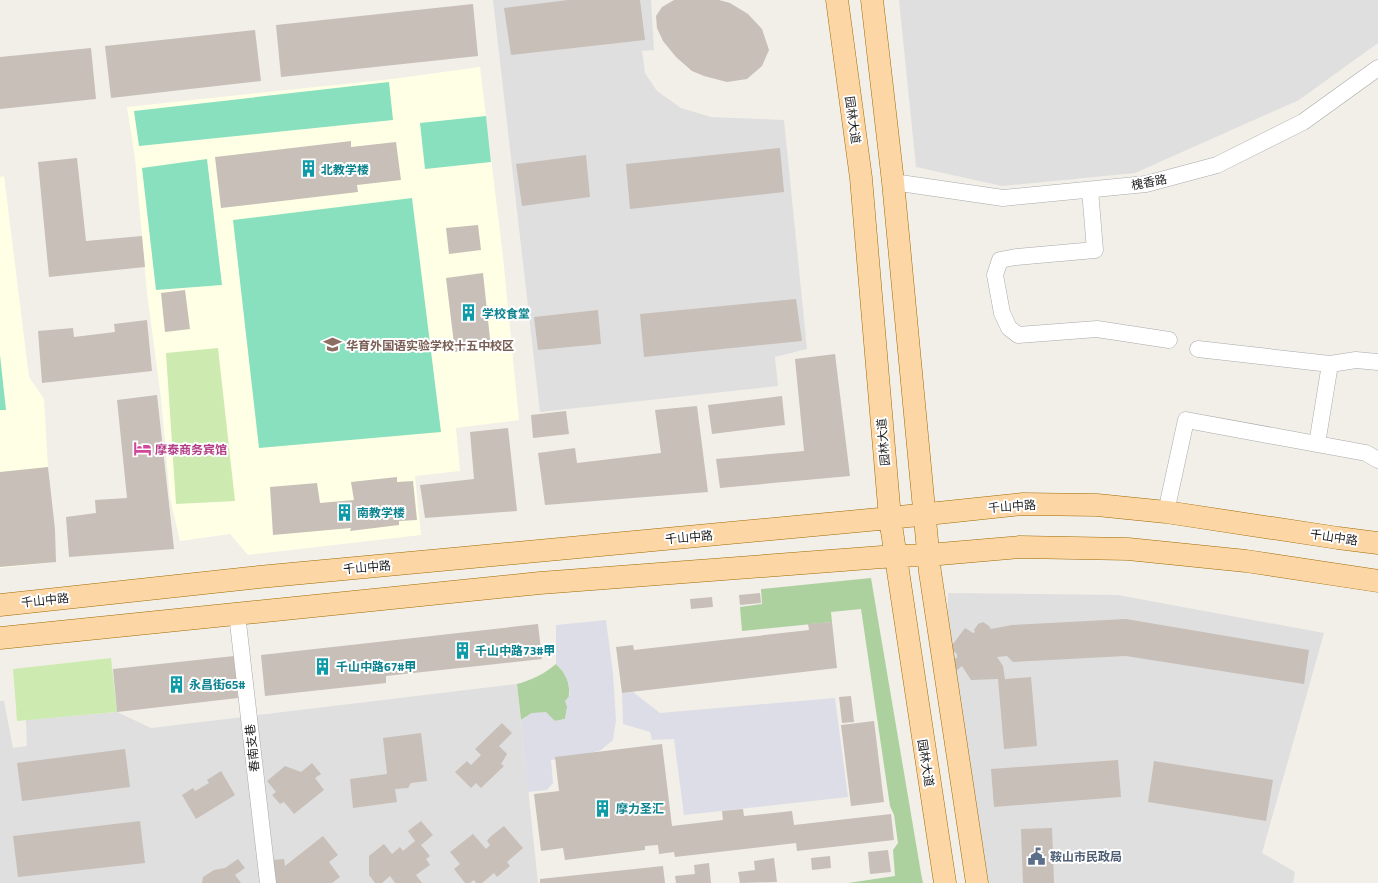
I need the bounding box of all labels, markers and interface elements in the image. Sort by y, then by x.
street label: 园林大道 [840,95,866,145]
building icon: 北教学楼 [298,159,318,179]
place label: 北教学楼 [321,160,369,179]
street label: 槐香路 [1130,169,1168,195]
building icon: 学校食堂 [459,303,479,323]
place label: 学校食堂 [482,304,530,323]
school or university icon: 华育外国语实验学校十五中校区 [323,335,343,355]
place label: 华育外国语实验学校十五中校区 [346,336,514,355]
street label: 园林大道 [871,417,895,467]
hotel icon: 摩泰商务宾馆 [132,439,152,459]
place label: 摩泰商务宾馆 [155,440,227,459]
street label: 千山中路 [987,495,1037,517]
building icon: 南教学楼 [334,502,354,522]
place label: 南教学楼 [357,503,405,522]
street label: 千山中路 [1309,524,1359,550]
street label: 千山中路 [664,525,714,549]
street label: 千山中路 [342,555,392,579]
street label: 千山中路 [20,588,70,612]
building icon: 千山中路73#甲 [452,640,472,660]
place label: 千山中路73#甲 [475,641,555,660]
building icon: 千山中路67#甲 [313,656,333,676]
place label: 千山中路67#甲 [336,657,416,676]
building icon: 永昌街65# [166,674,186,694]
place label: 永昌街65# [189,675,245,694]
street label: 春南支巷 [240,723,264,773]
street label: 园林大道 [913,738,939,788]
building icon: 摩力圣汇 [593,798,613,818]
place label: 摩力圣汇 [616,799,664,818]
public building icon: 鞍山市民政局 [1027,846,1047,866]
place label: 鞍山市民政局 [1050,847,1122,866]

